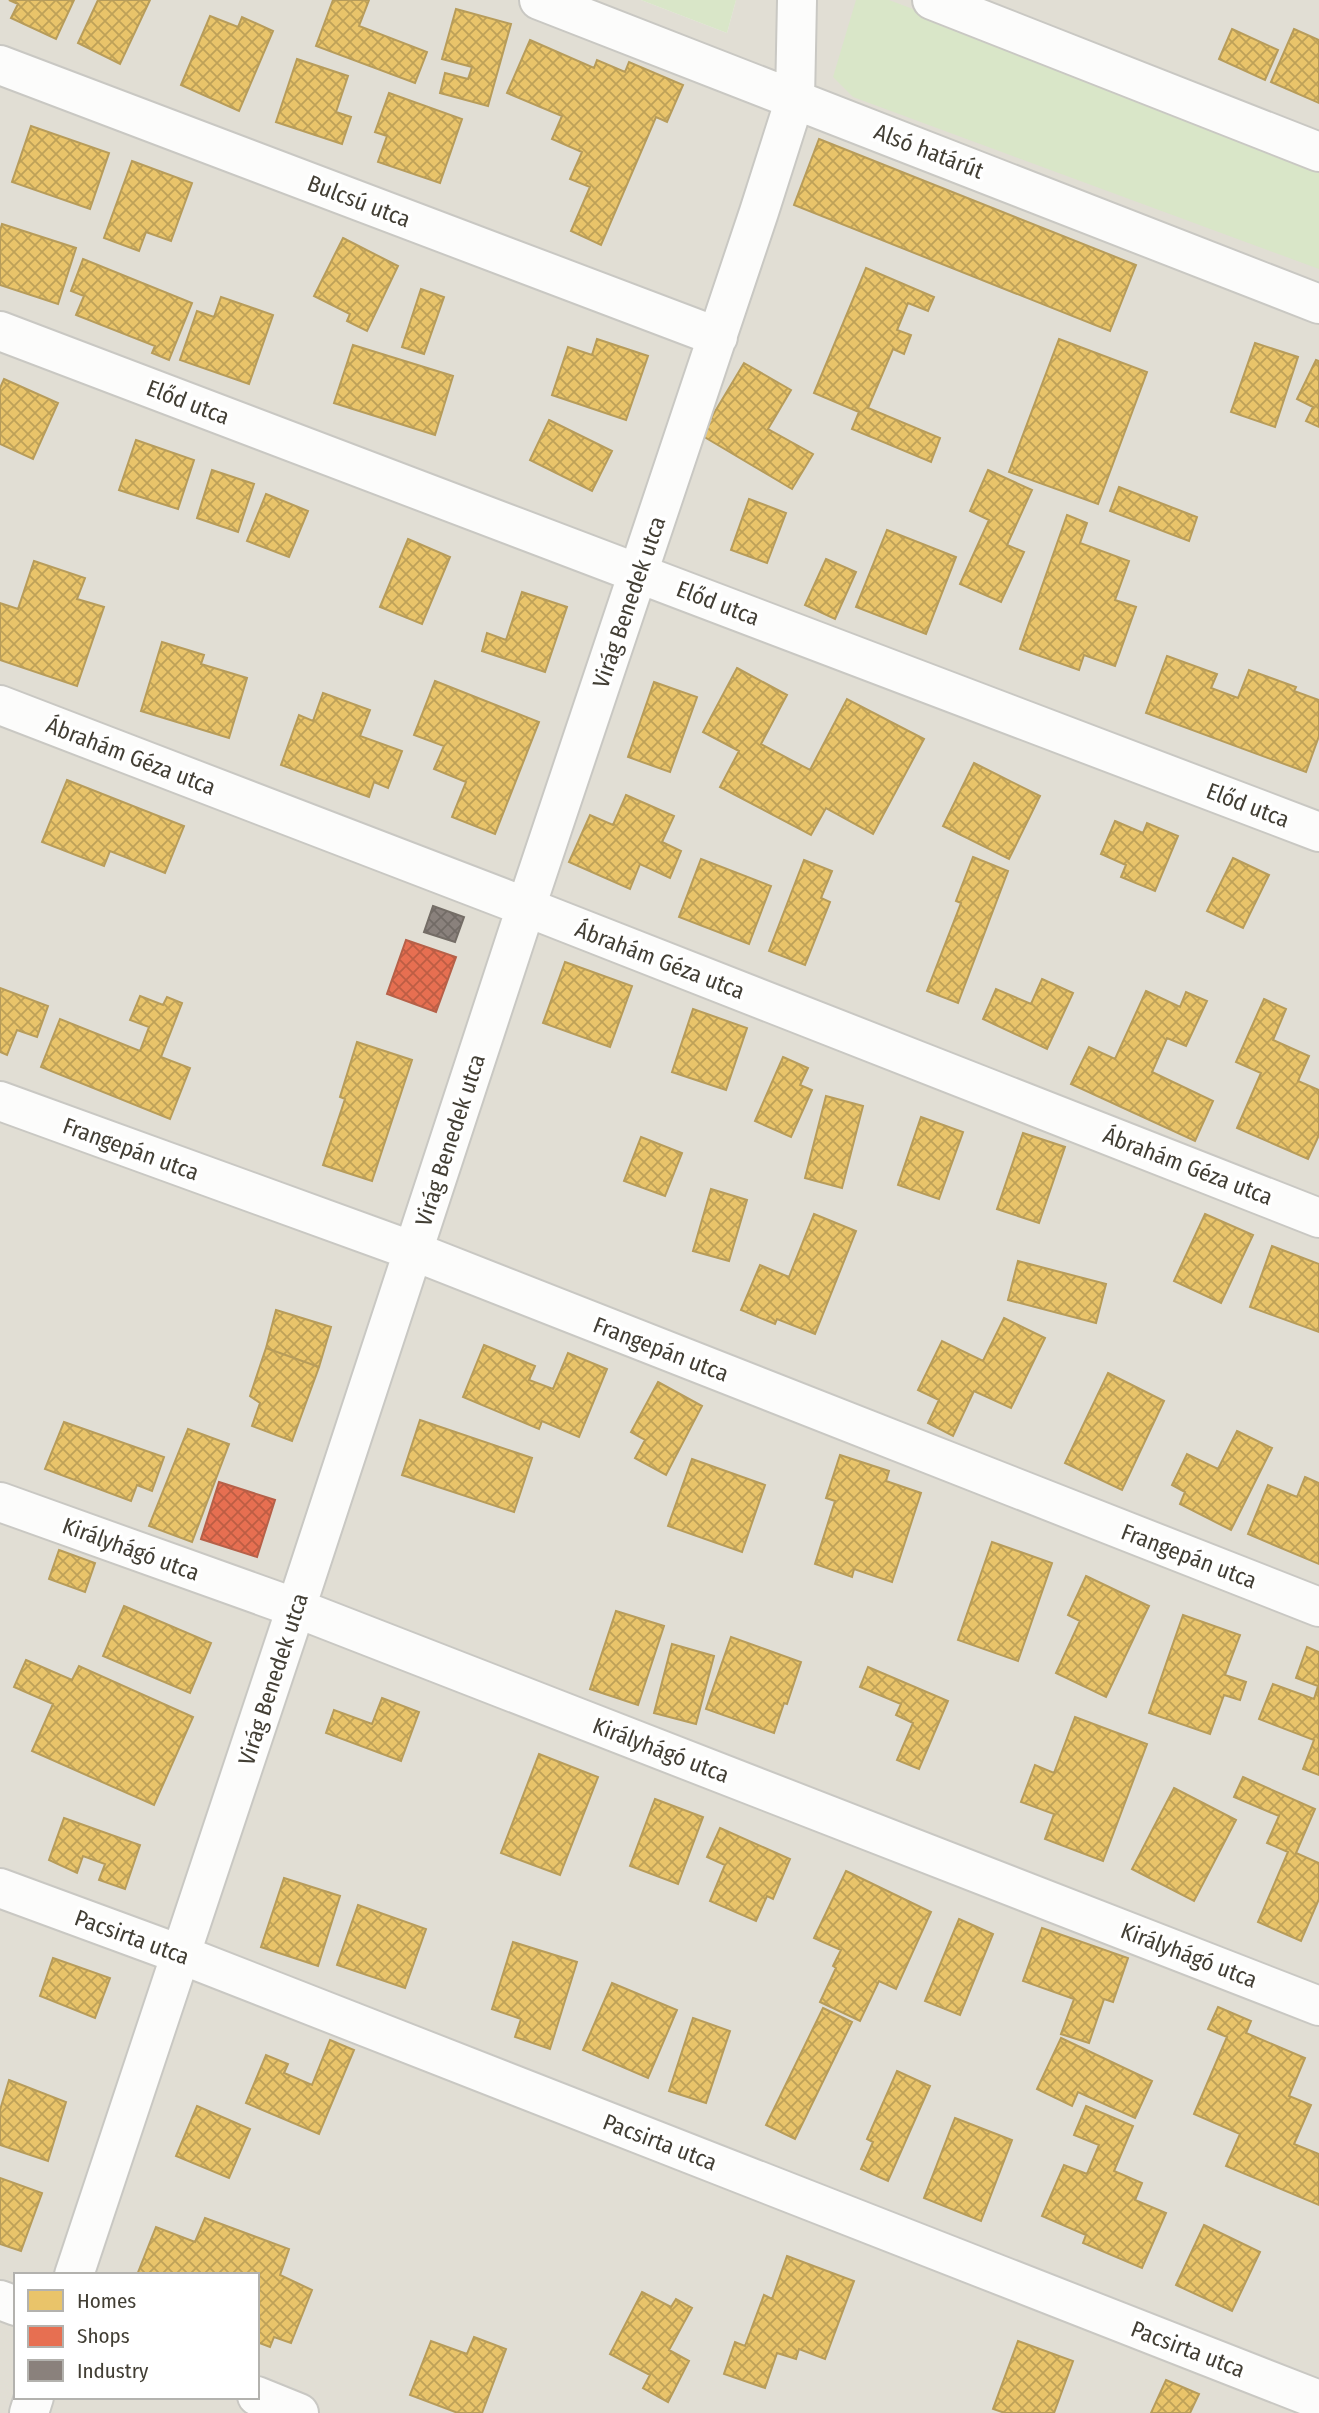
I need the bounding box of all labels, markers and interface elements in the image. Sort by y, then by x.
street label: Alsó határút [870,117,988,185]
street label: Bulcsú utca [304,169,414,233]
street label: Előd utca [143,373,233,431]
street label: Virág Benedek utca [587,513,671,691]
street label: Előd utca [673,574,763,632]
street label: Ábrahám Géza utca [42,710,220,801]
street label: Előd utca [1203,776,1293,834]
street label: Ábrahám Géza utca [571,914,749,1005]
street label: Virág Benedek utca [409,1050,491,1230]
street label: Frangepán utca [59,1111,203,1187]
street label: Ábrahám Géza utca [1099,1120,1277,1211]
street label: Frangepán utca [589,1310,733,1388]
street label: Királyhágó utca [59,1511,203,1587]
street label: Frangepán utca [1117,1517,1261,1595]
street label: Virág Benedek utca [232,1589,314,1769]
street label: Királyhágó utca [589,1711,733,1789]
street label: Pacsirta utca [71,1903,193,1971]
street label: Királyhágó utca [1117,1916,1261,1994]
street label: Pacsirta utca [599,2107,721,2177]
legend [14,2273,259,2399]
text: Homes [77,2288,136,2314]
street label: Pacsirta utca [1127,2314,1249,2384]
text: Shops [77,2323,130,2349]
text: Industry [77,2358,149,2384]

